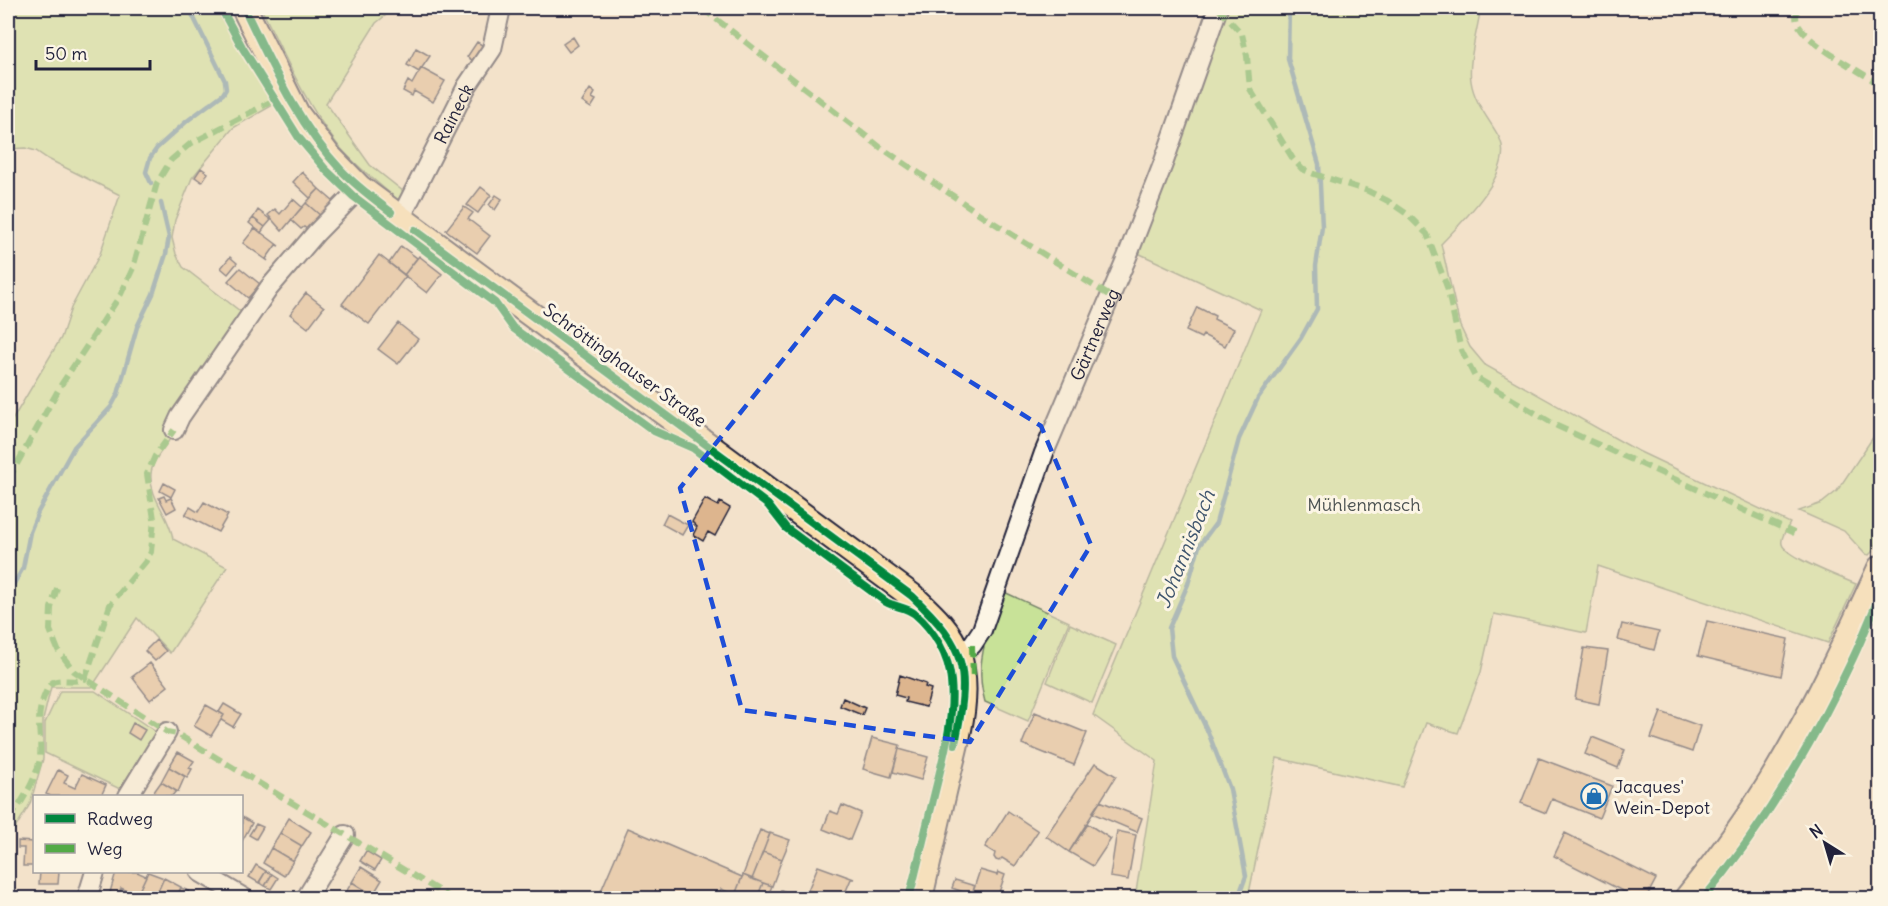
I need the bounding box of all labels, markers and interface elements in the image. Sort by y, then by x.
scale bar [36,33,150,71]
text: 50 m [45,42,87,65]
street label: Raineck [428,80,478,147]
street label: Gärtnerweg [1065,285,1124,384]
street label: Schröttinghauser Straße [539,298,711,432]
water label: Johannisbach [1150,486,1220,612]
park label: Mühlenmasch [1307,493,1421,516]
place label: Jacques' Wein-Depot [1614,775,1710,819]
shop icon: Jacques' Wein-Depot [1579,781,1609,811]
legend [33,795,243,873]
text: Radweg [87,807,153,830]
north arrow [1795,813,1855,873]
text: N [1806,820,1826,842]
text: Weg [87,837,122,860]

